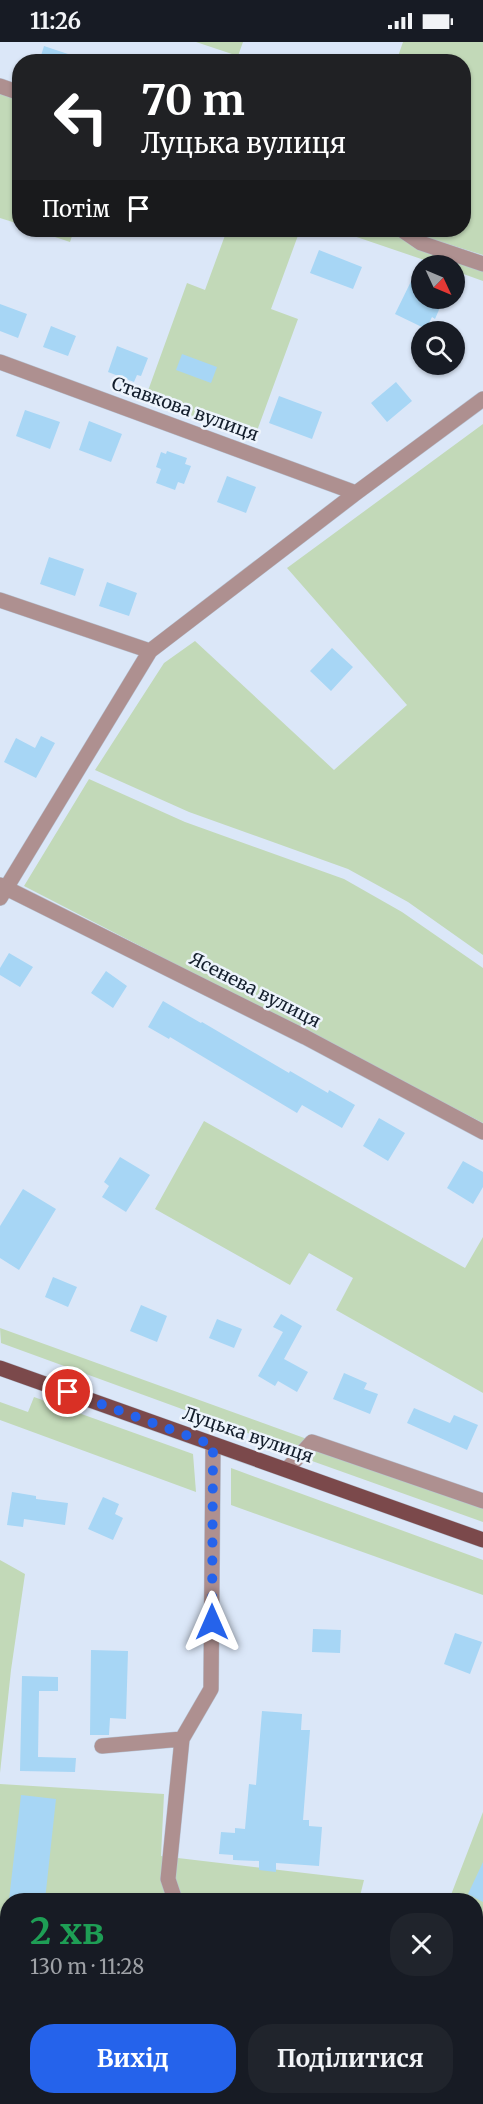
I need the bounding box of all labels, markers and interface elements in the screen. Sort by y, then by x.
text: 11:26 [30,7,81,35]
text: 70 m [141,74,245,126]
icon: left [42,78,120,156]
text: Луцька вулиця [141,126,346,160]
icon: arrive [122,192,155,225]
text: Потім [42,195,110,223]
north arrow [411,255,465,309]
map controls [411,255,465,375]
button: search [411,321,465,375]
street label: Ставкова вулиця [108,371,262,446]
street label: Ясенева вулиця [186,947,325,1033]
pin [42,1366,93,1417]
icon: arrive [51,1375,84,1408]
street label: Луцька вулиця [180,1401,317,1468]
position arrow [180,1590,244,1654]
text: 2 хв [30,1909,104,1954]
button: close [390,1913,453,1976]
text: 130 m · 11:28 [30,1954,144,1979]
button: Вихід [30,2024,236,2093]
button: Поділитися [248,2024,453,2093]

